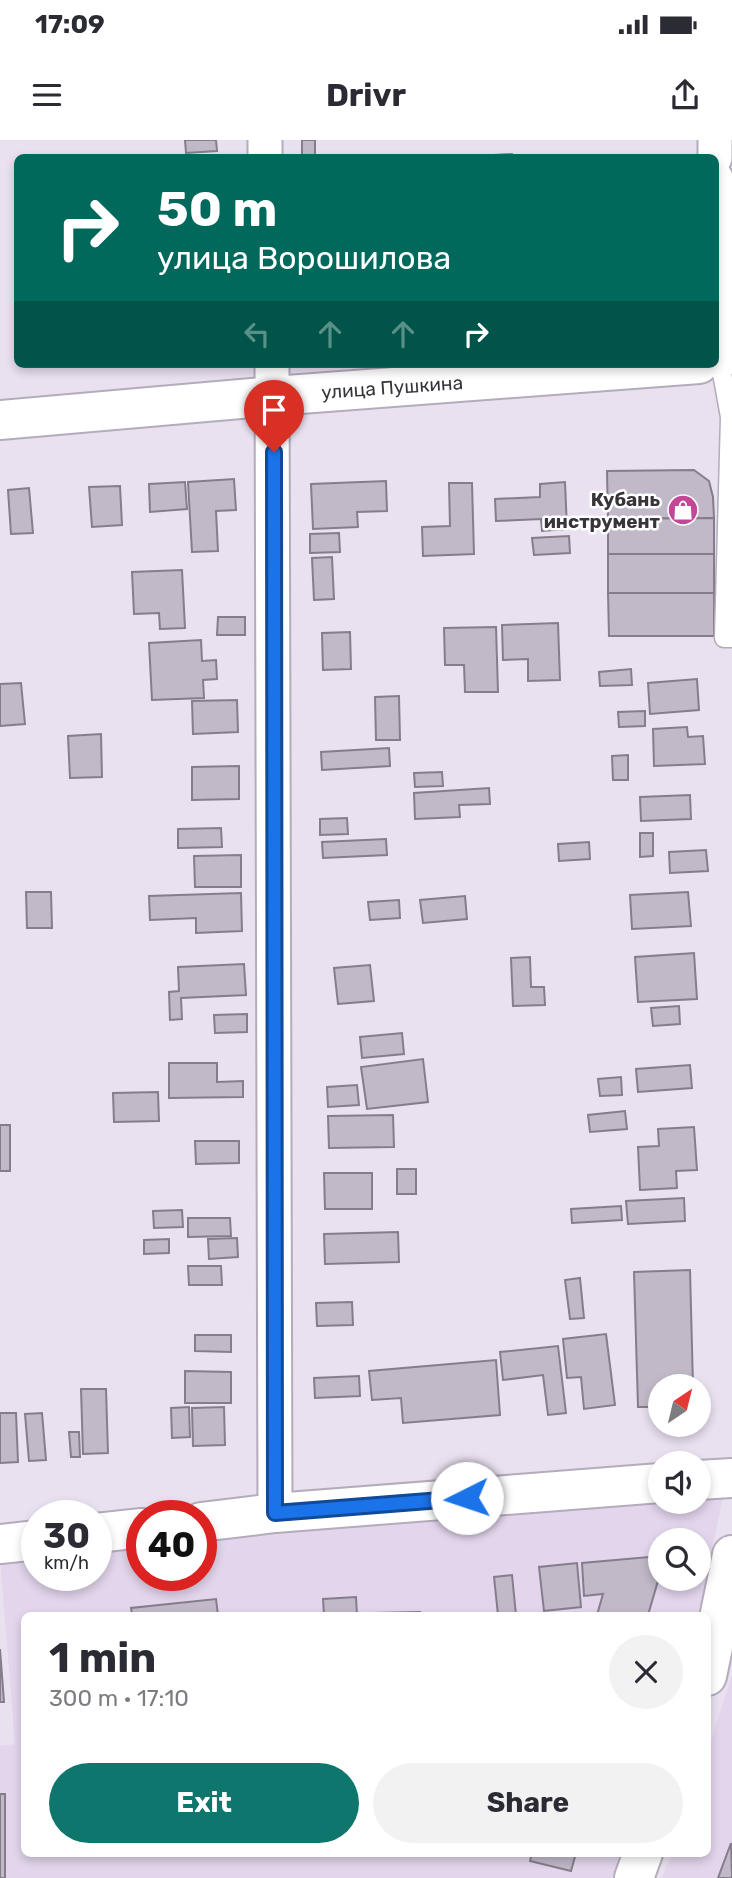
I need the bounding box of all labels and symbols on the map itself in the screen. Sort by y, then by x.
street label: улица Пушкина [320,371,464,404]
pin [244,380,304,452]
place label: Кубань инструмент [544,488,661,533]
shop icon: Кубань инструмент [666,493,700,527]
north arrow [648,1374,710,1437]
position arrow [430,1461,504,1535]
speed limit sign: 40 [126,1500,217,1591]

